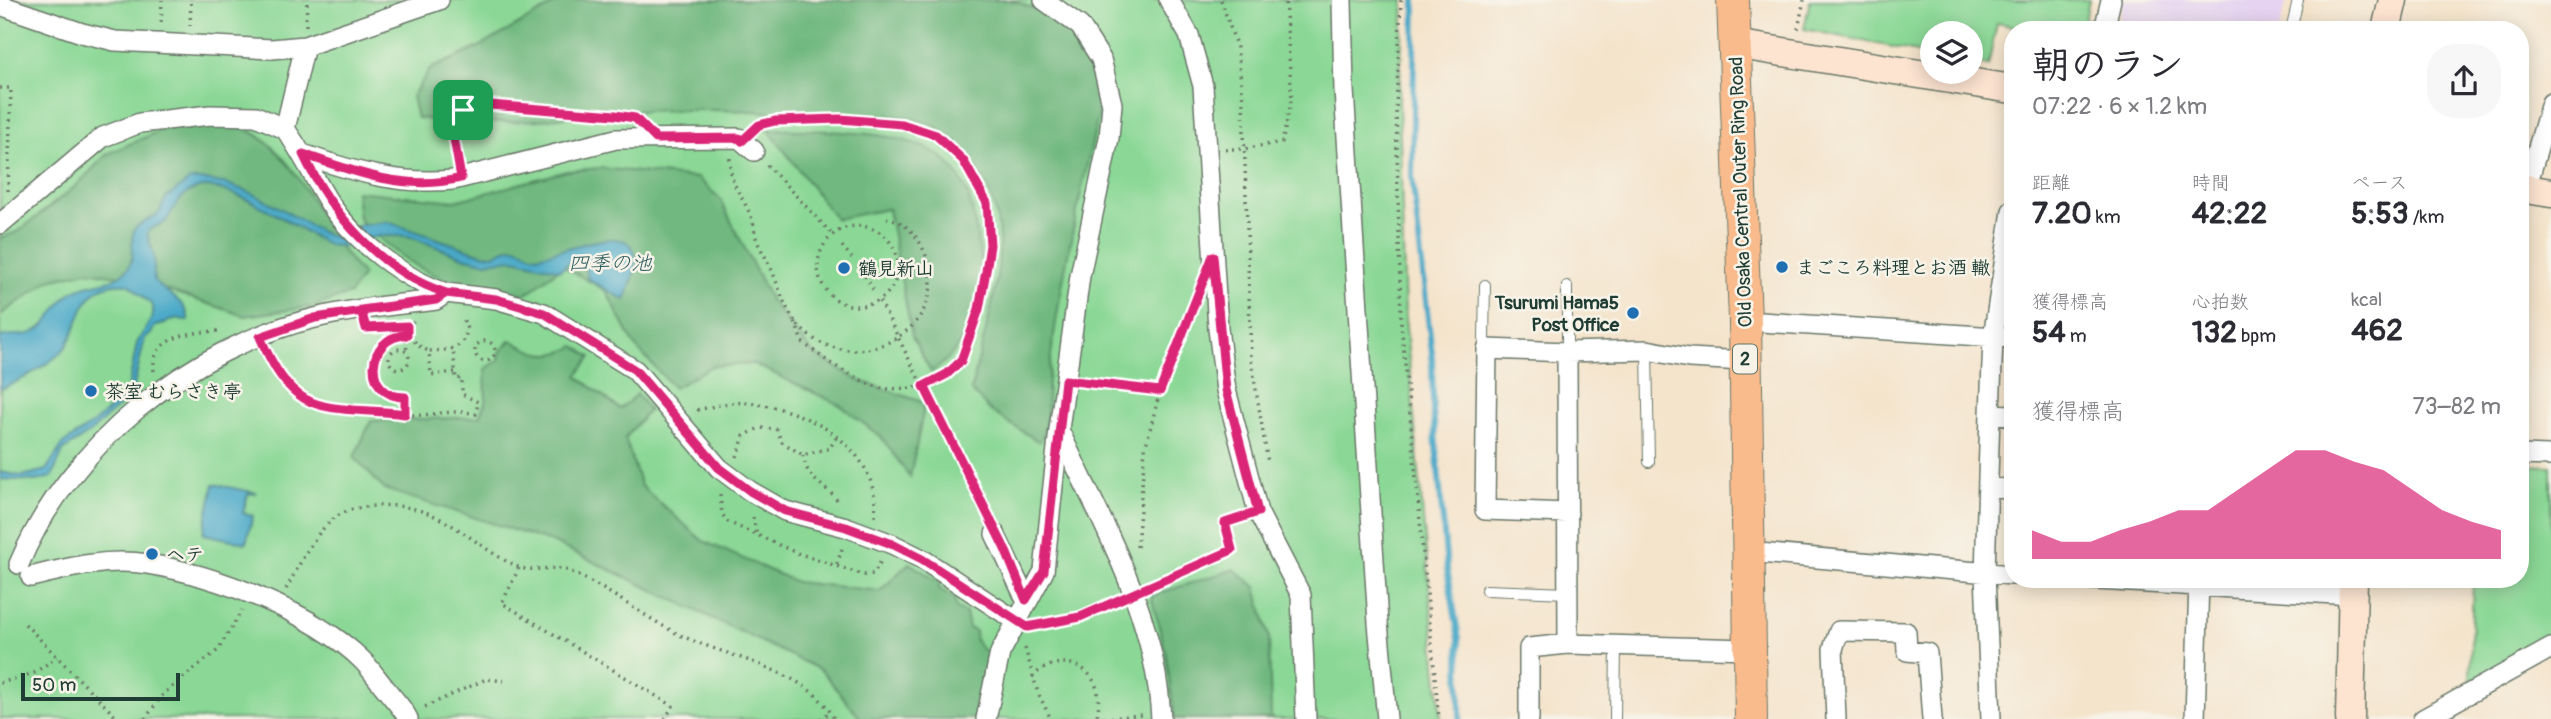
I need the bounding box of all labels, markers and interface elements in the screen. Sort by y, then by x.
map controls [1920,21,1983,84]
button: layers [1920,21,1983,84]
text: 朝のラン [2032,42,2184,90]
button: share [2427,44,2501,118]
street label: Old Osaka Central Outer Ring Road [1724,56,1758,328]
pin [433,80,493,140]
icon: arrive [444,91,482,129]
text: 07:22 · 6 × 1.2 km [2032,92,2207,121]
text: 距離 [2032,171,2070,195]
text: 時間 [2192,171,2230,195]
text: ペース [2351,171,2407,195]
text: 7.20 [2032,195,2092,232]
text: 42:22 [2192,195,2267,232]
text: 5:53 [2351,195,2409,232]
text: km [2092,205,2121,229]
text: /km [2409,205,2444,229]
water label: 四季の池 [568,250,653,277]
place label: まごころ料理とお酒 轍 [1796,256,1991,280]
place label: 鶴見新山 [858,257,934,281]
marker: まごころ料理とお酒 轍 [1774,259,1790,275]
marker: 鶴見新山 [836,260,852,276]
text: kcal [2351,288,2382,312]
text: 獲得標高 [2032,290,2108,314]
text: 心拍数 [2192,290,2249,314]
place label: Tsurumi Hama5 Post Office [1494,291,1620,337]
marker: Tsurumi Hama5 Post Office [1625,305,1641,321]
text: 462 [2351,312,2403,349]
text: 54 [2032,314,2066,351]
text: 132 [2192,314,2237,351]
text: m [2066,324,2087,348]
text: bpm [2237,324,2276,348]
road number: 2 [1733,344,1757,374]
place label: 茶室 むらさき亭 [105,380,242,404]
marker: 茶室 むらさき亭 [83,383,99,399]
text: 73–82 m [2413,392,2501,421]
text: 獲得標高 [2032,397,2124,426]
place label: ヘテ [166,543,204,567]
marker: ヘテ [144,546,160,562]
scale bar [21,670,180,702]
text: 50 m [32,673,76,697]

